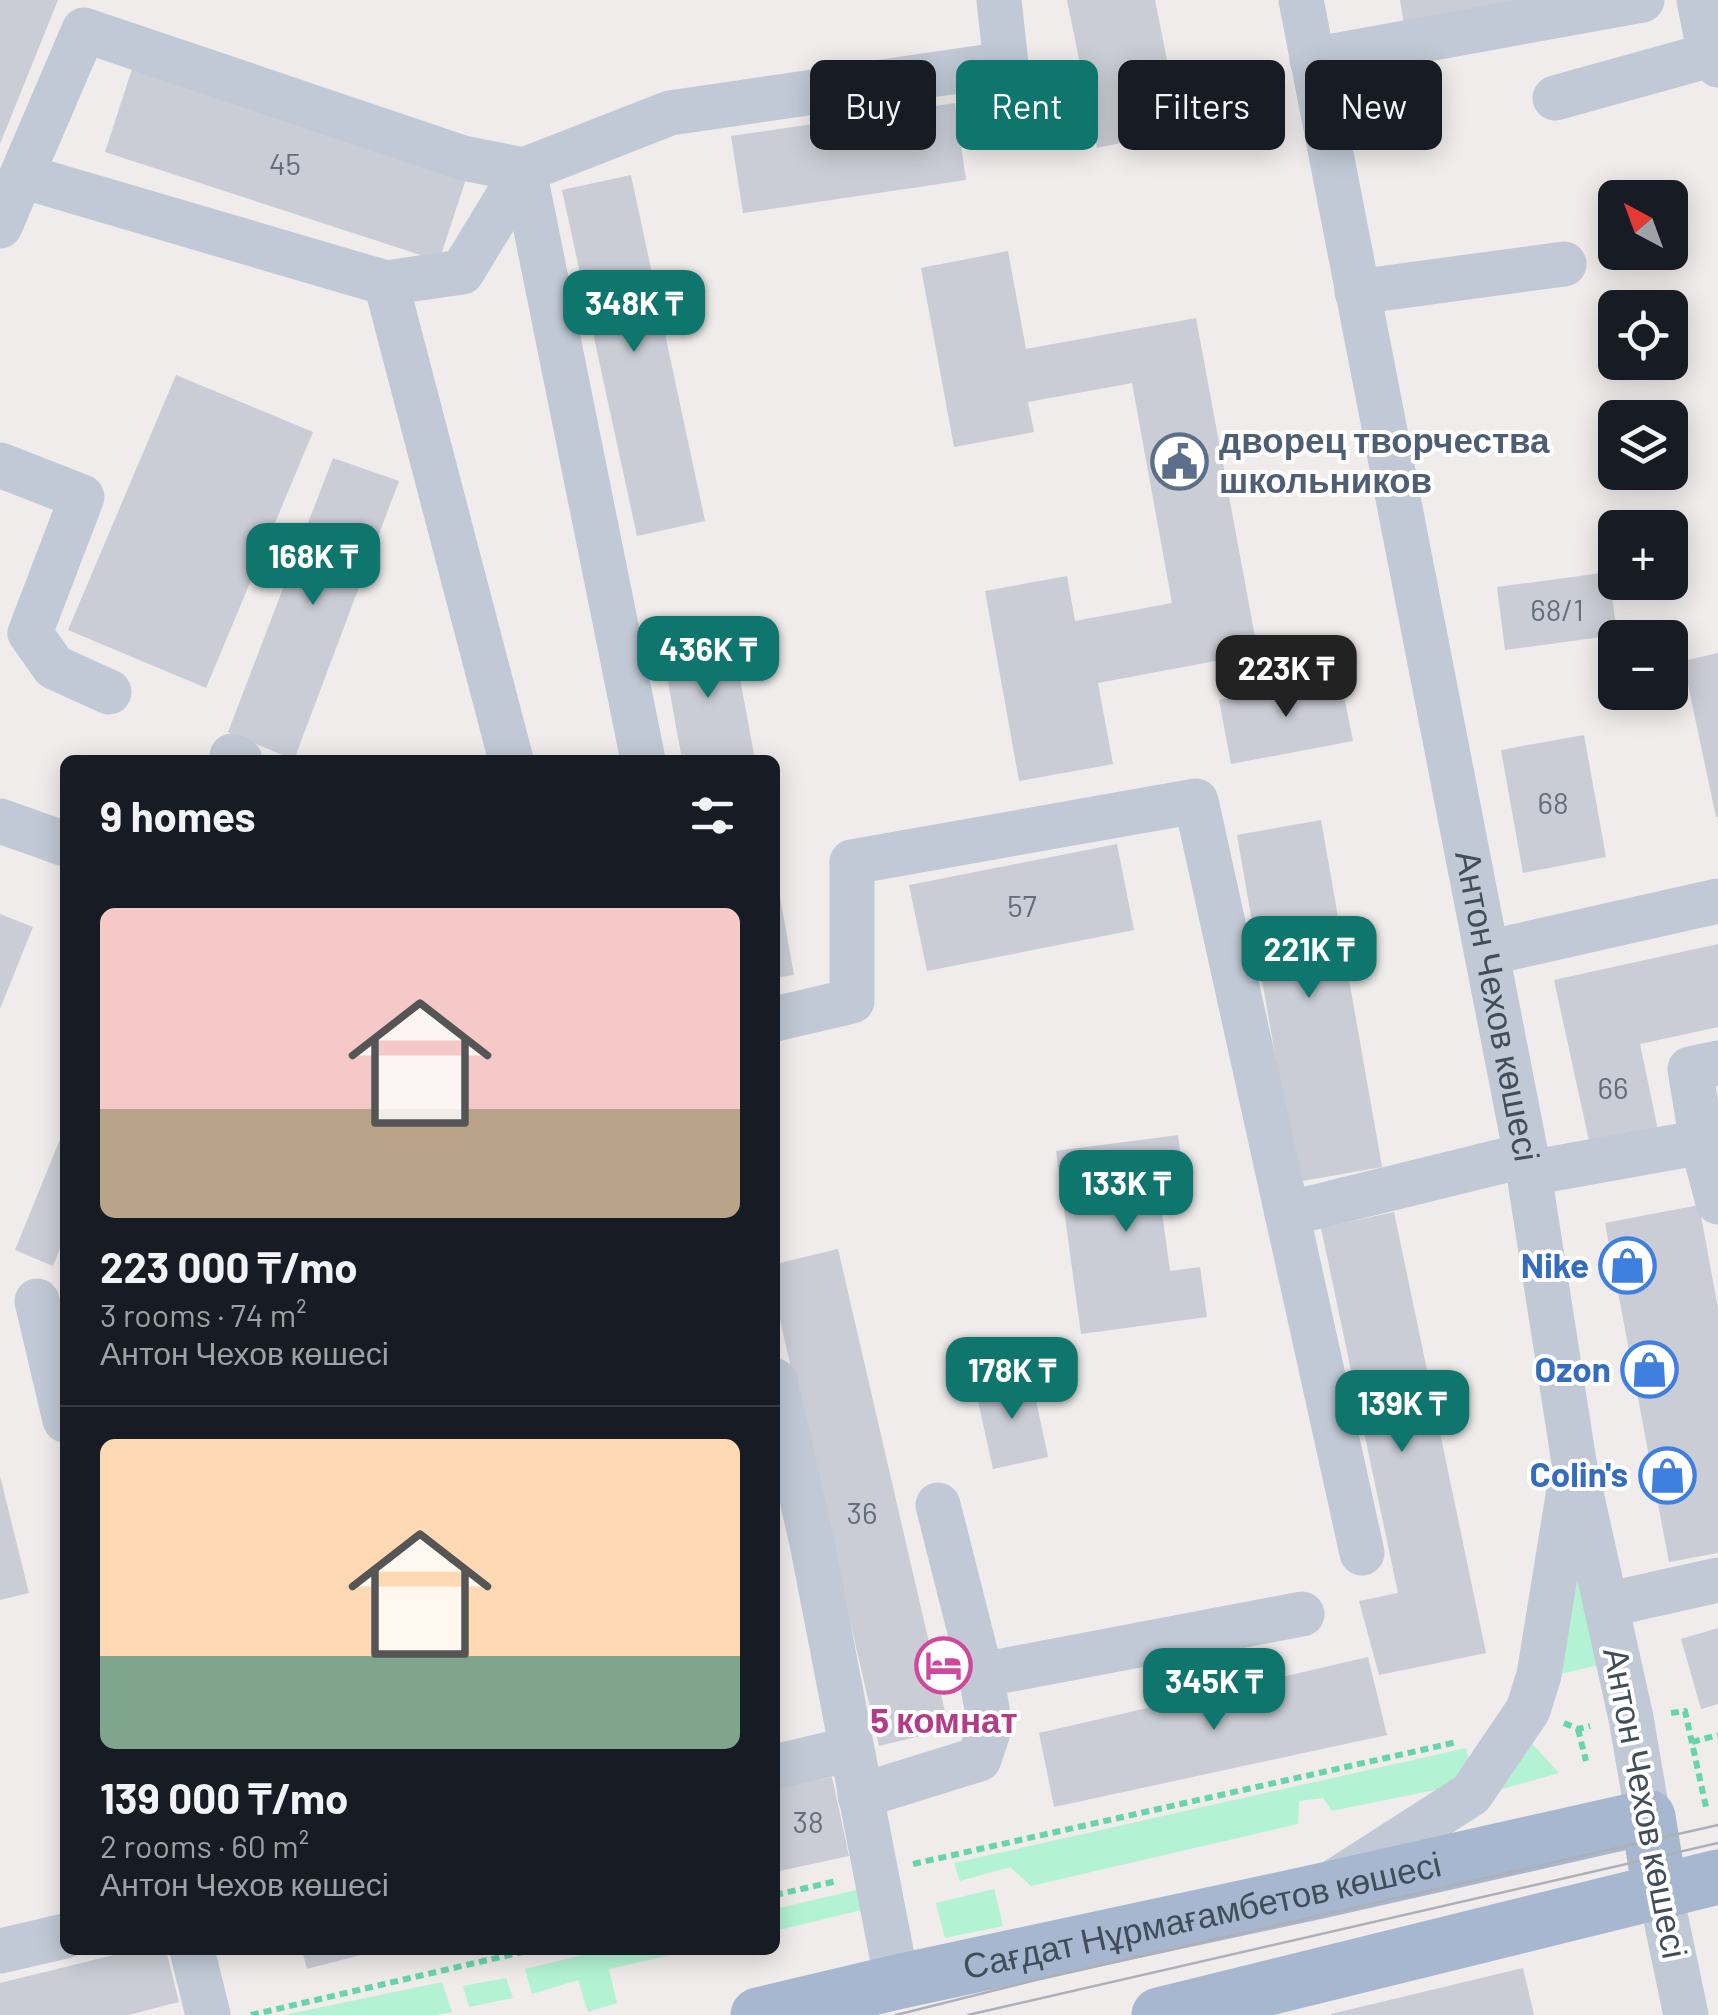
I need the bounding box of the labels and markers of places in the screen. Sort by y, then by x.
pin: 348K ₸ [553,270,715,355]
place label: дворец творчества школьников [1219,418,1550,500]
public building icon: дворец творчества школьников [1150,431,1210,491]
pin: 168K ₸ [232,523,394,608]
pin: 436K ₸ [627,616,789,701]
pin: 223K ₸ [1205,635,1367,720]
pin: 221K ₸ [1228,916,1390,1001]
pin: 133K ₸ [1045,1150,1207,1235]
shop icon: Nike [1598,1236,1658,1296]
place label: Nike [1521,1243,1589,1285]
pin: 178K ₸ [931,1337,1093,1422]
shop icon: Ozon [1620,1340,1680,1400]
place label: Ozon [1535,1347,1611,1389]
pin: 139K ₸ [1321,1370,1483,1455]
shop icon: Colin's [1637,1445,1697,1505]
place label: Colin's [1529,1452,1628,1494]
hotel icon: 5 комнат [914,1635,974,1695]
pin: 345K ₸ [1133,1648,1295,1733]
place label: 5 комнат [870,1698,1018,1740]

